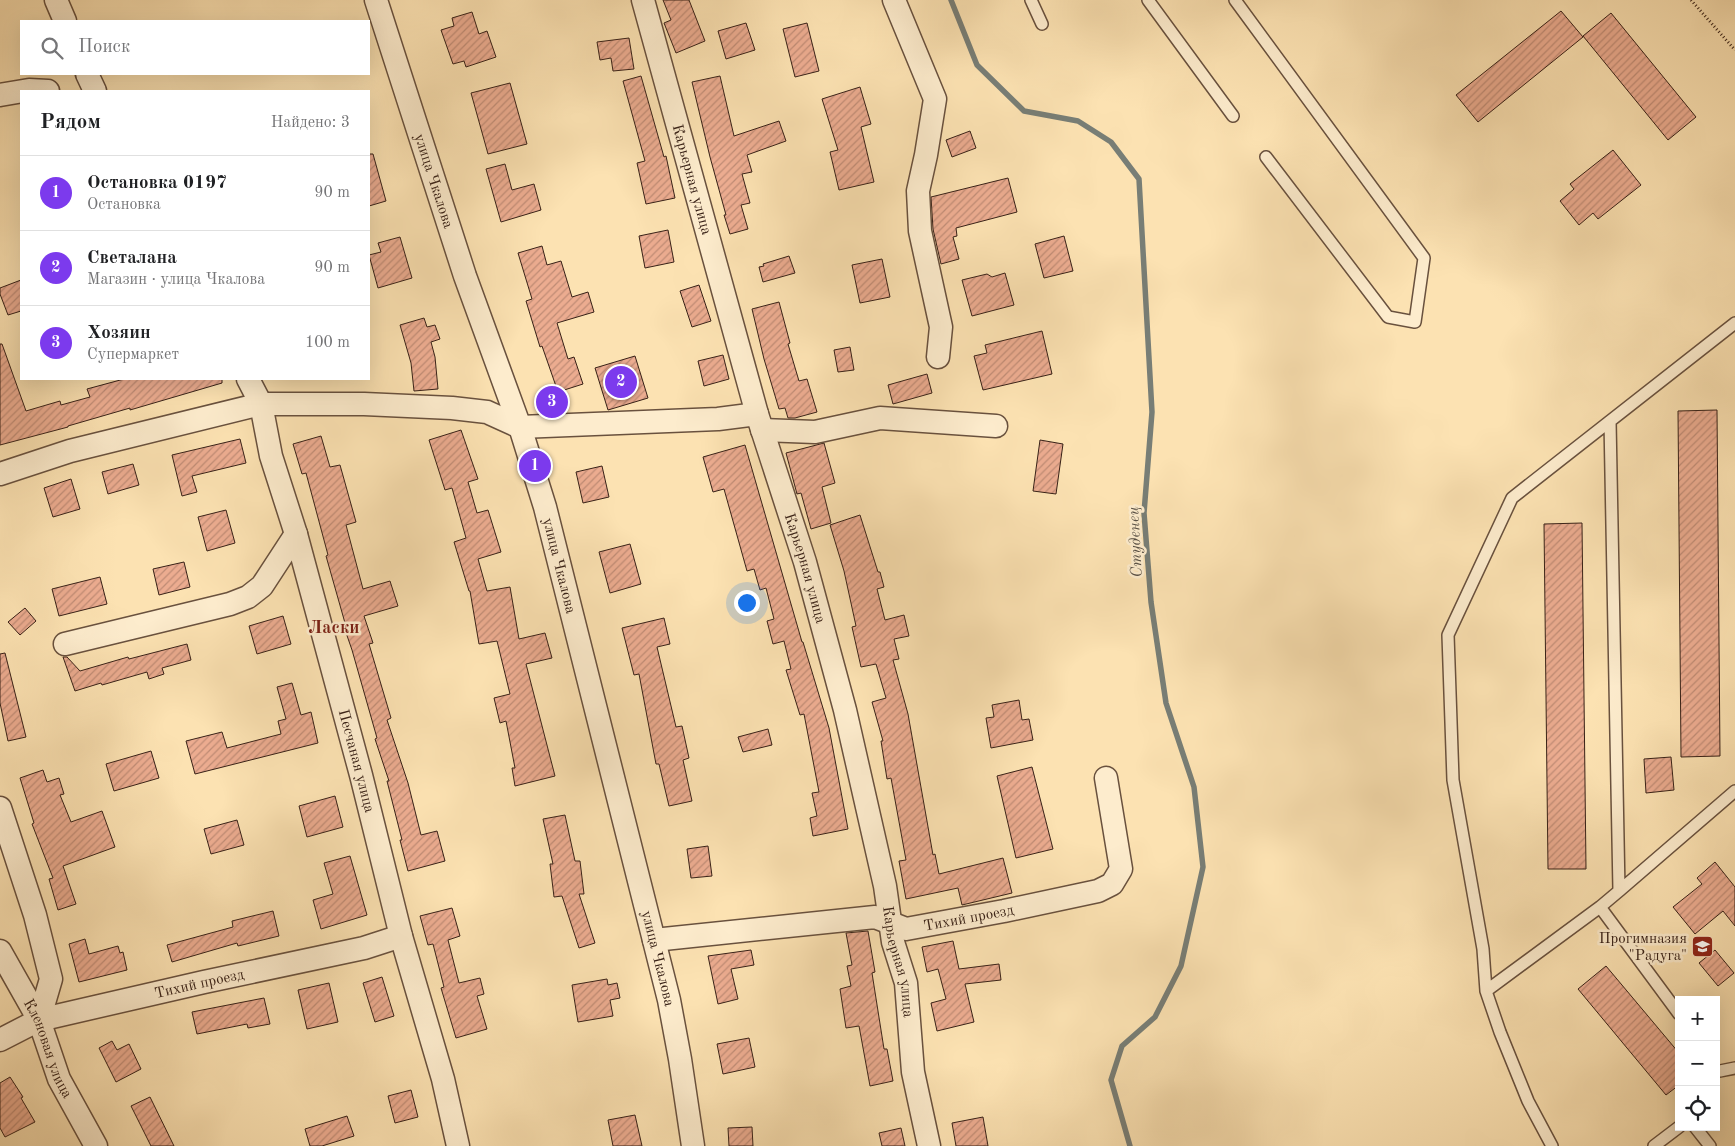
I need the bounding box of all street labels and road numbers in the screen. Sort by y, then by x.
street label: Карьерная улица [669,123,713,237]
street label: улица Чкалова [411,132,455,231]
street label: Карьерная улица [781,512,827,626]
street label: улица Чкалова [539,517,578,616]
street label: Песчаная улица [335,708,376,815]
street label: Тихий проезд [923,903,1016,935]
street label: Карьерная улица [879,905,915,1019]
street label: улица Чкалова [638,909,676,1008]
street label: Тихий проезд [153,968,246,1002]
street label: Кленовая улица [20,997,74,1102]

